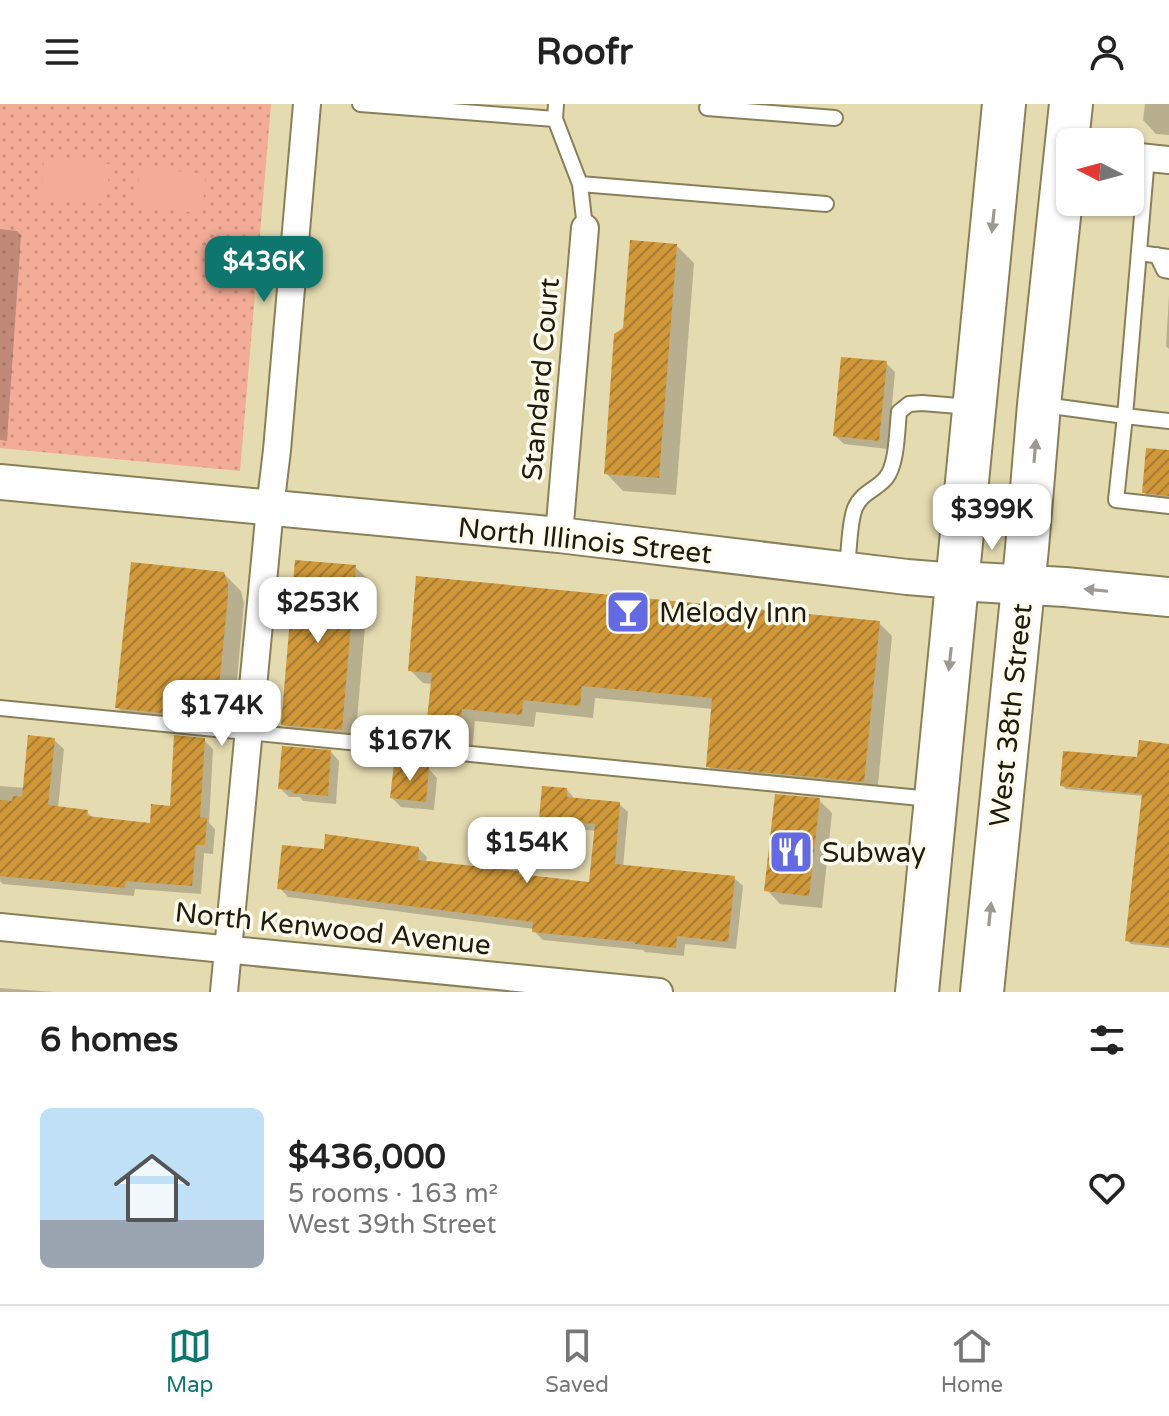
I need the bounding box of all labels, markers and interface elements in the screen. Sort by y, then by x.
icon: menu [40,30,84,74]
icon: person [1085,30,1129,74]
text: Roofr [536,31,633,74]
north arrow [1056,128,1144,216]
map controls [1056,128,1144,216]
one-way arrow [986,209,999,234]
pin: $436K [208,236,320,304]
text: $436K [223,246,305,277]
street label: Standard Court [515,276,567,482]
one-way arrow [1029,438,1042,463]
pin: $399K [936,484,1048,552]
text: $399K [951,494,1033,525]
street label: North Illinois Street [456,511,714,571]
pin: $253K [262,577,374,645]
one-way arrow [1083,583,1108,596]
text: $253K [277,587,359,618]
bar icon: Melody Inn [604,588,652,636]
place label: Melody Inn [659,596,807,630]
street label: West 38th Street [982,601,1040,828]
one-way arrow [943,647,956,672]
pin: $174K [166,680,278,748]
text: $174K [181,690,263,721]
pin: $167K [354,715,466,783]
text: $167K [369,725,451,756]
pin: $154K [471,817,583,885]
text: $154K [486,827,568,858]
restaurant icon: Subway [767,828,815,876]
place label: Subway [822,836,926,870]
street label: North Kenwood Avenue [173,895,493,962]
one-way arrow [983,901,996,926]
icon: filters [1085,1018,1129,1062]
text: 6 homes [40,1020,178,1061]
text: $436,000 [288,1137,446,1178]
icon: home [104,1140,200,1236]
icon: heart [1085,1166,1129,1210]
text: 5 rooms · 163 m² [288,1178,498,1209]
text: West 39th Street [288,1209,496,1240]
tab: Map [166,1324,213,1398]
tab: Saved [545,1324,609,1398]
tab: Home [941,1324,1003,1398]

